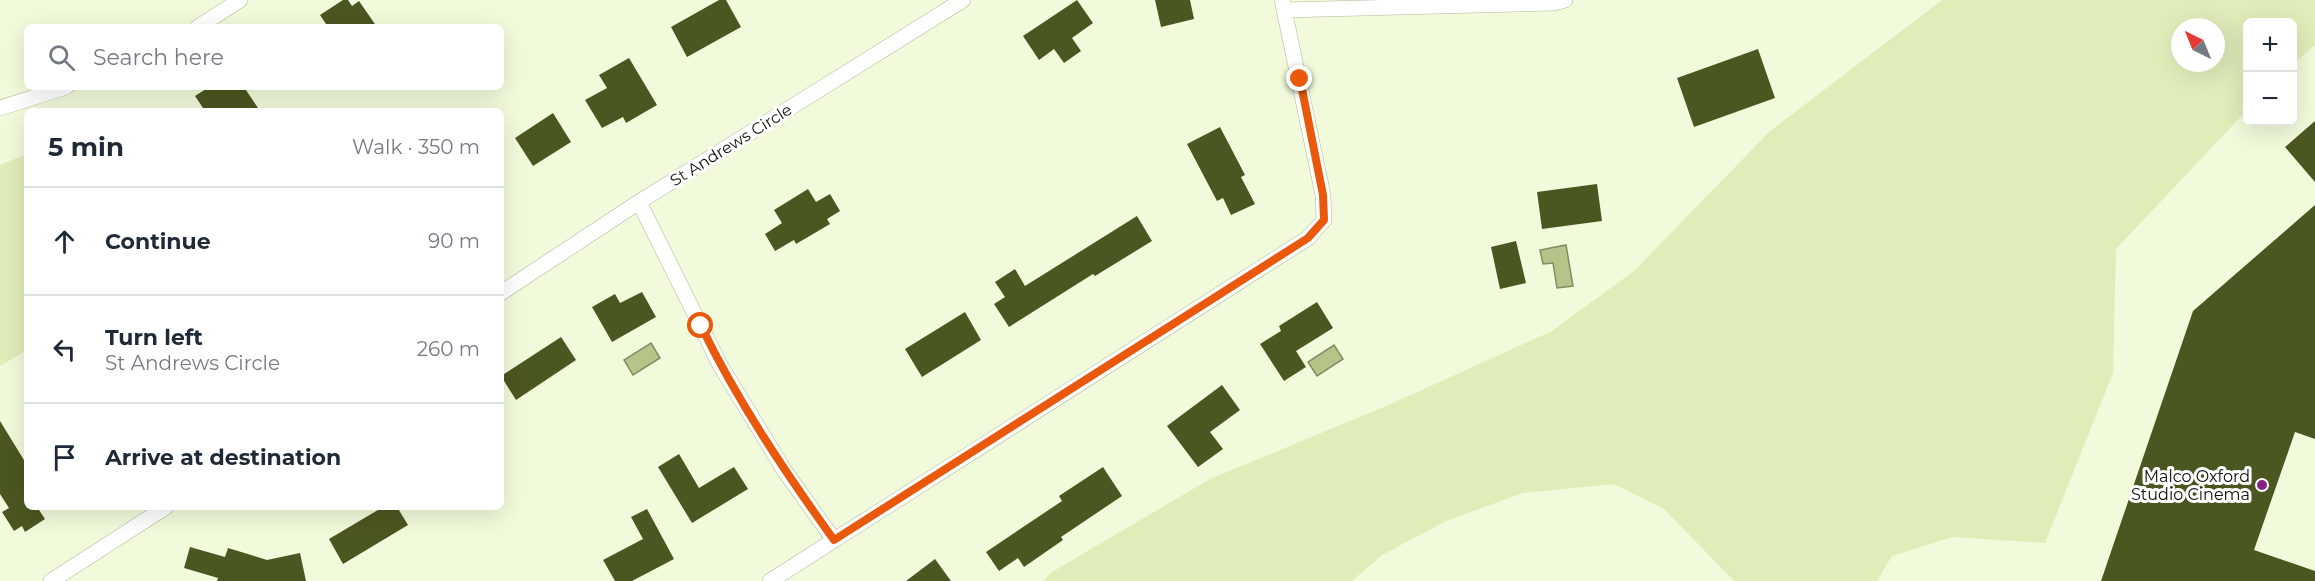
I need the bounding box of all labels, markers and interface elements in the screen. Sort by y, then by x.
north arrow [2171,18,2225,72]
map controls [2243,18,2297,126]
button: + [2243,18,2297,72]
search box [24,24,504,90]
icon: search [45,41,78,74]
text: Search here [93,44,224,71]
route end [1286,65,1312,91]
button: − [2243,72,2297,126]
street label: St Andrews Circle [667,100,795,190]
text: 5 min [48,131,124,163]
text: Walk · 350 m [352,135,480,159]
icon: ahead [48,225,81,258]
text: Continue [105,228,211,255]
text: 90 m [428,229,480,253]
route start [687,312,713,338]
text: Turn left [105,324,203,351]
icon: left [48,333,81,366]
text: 260 m [417,337,480,361]
text: St Andrews Circle [105,351,280,375]
icon: arrive [48,441,81,474]
text: Arrive at destination [105,444,341,471]
place label: Malco Oxford Studio Cinema [2131,467,2250,504]
marker: Malco Oxford Studio Cinema [2255,478,2269,492]

